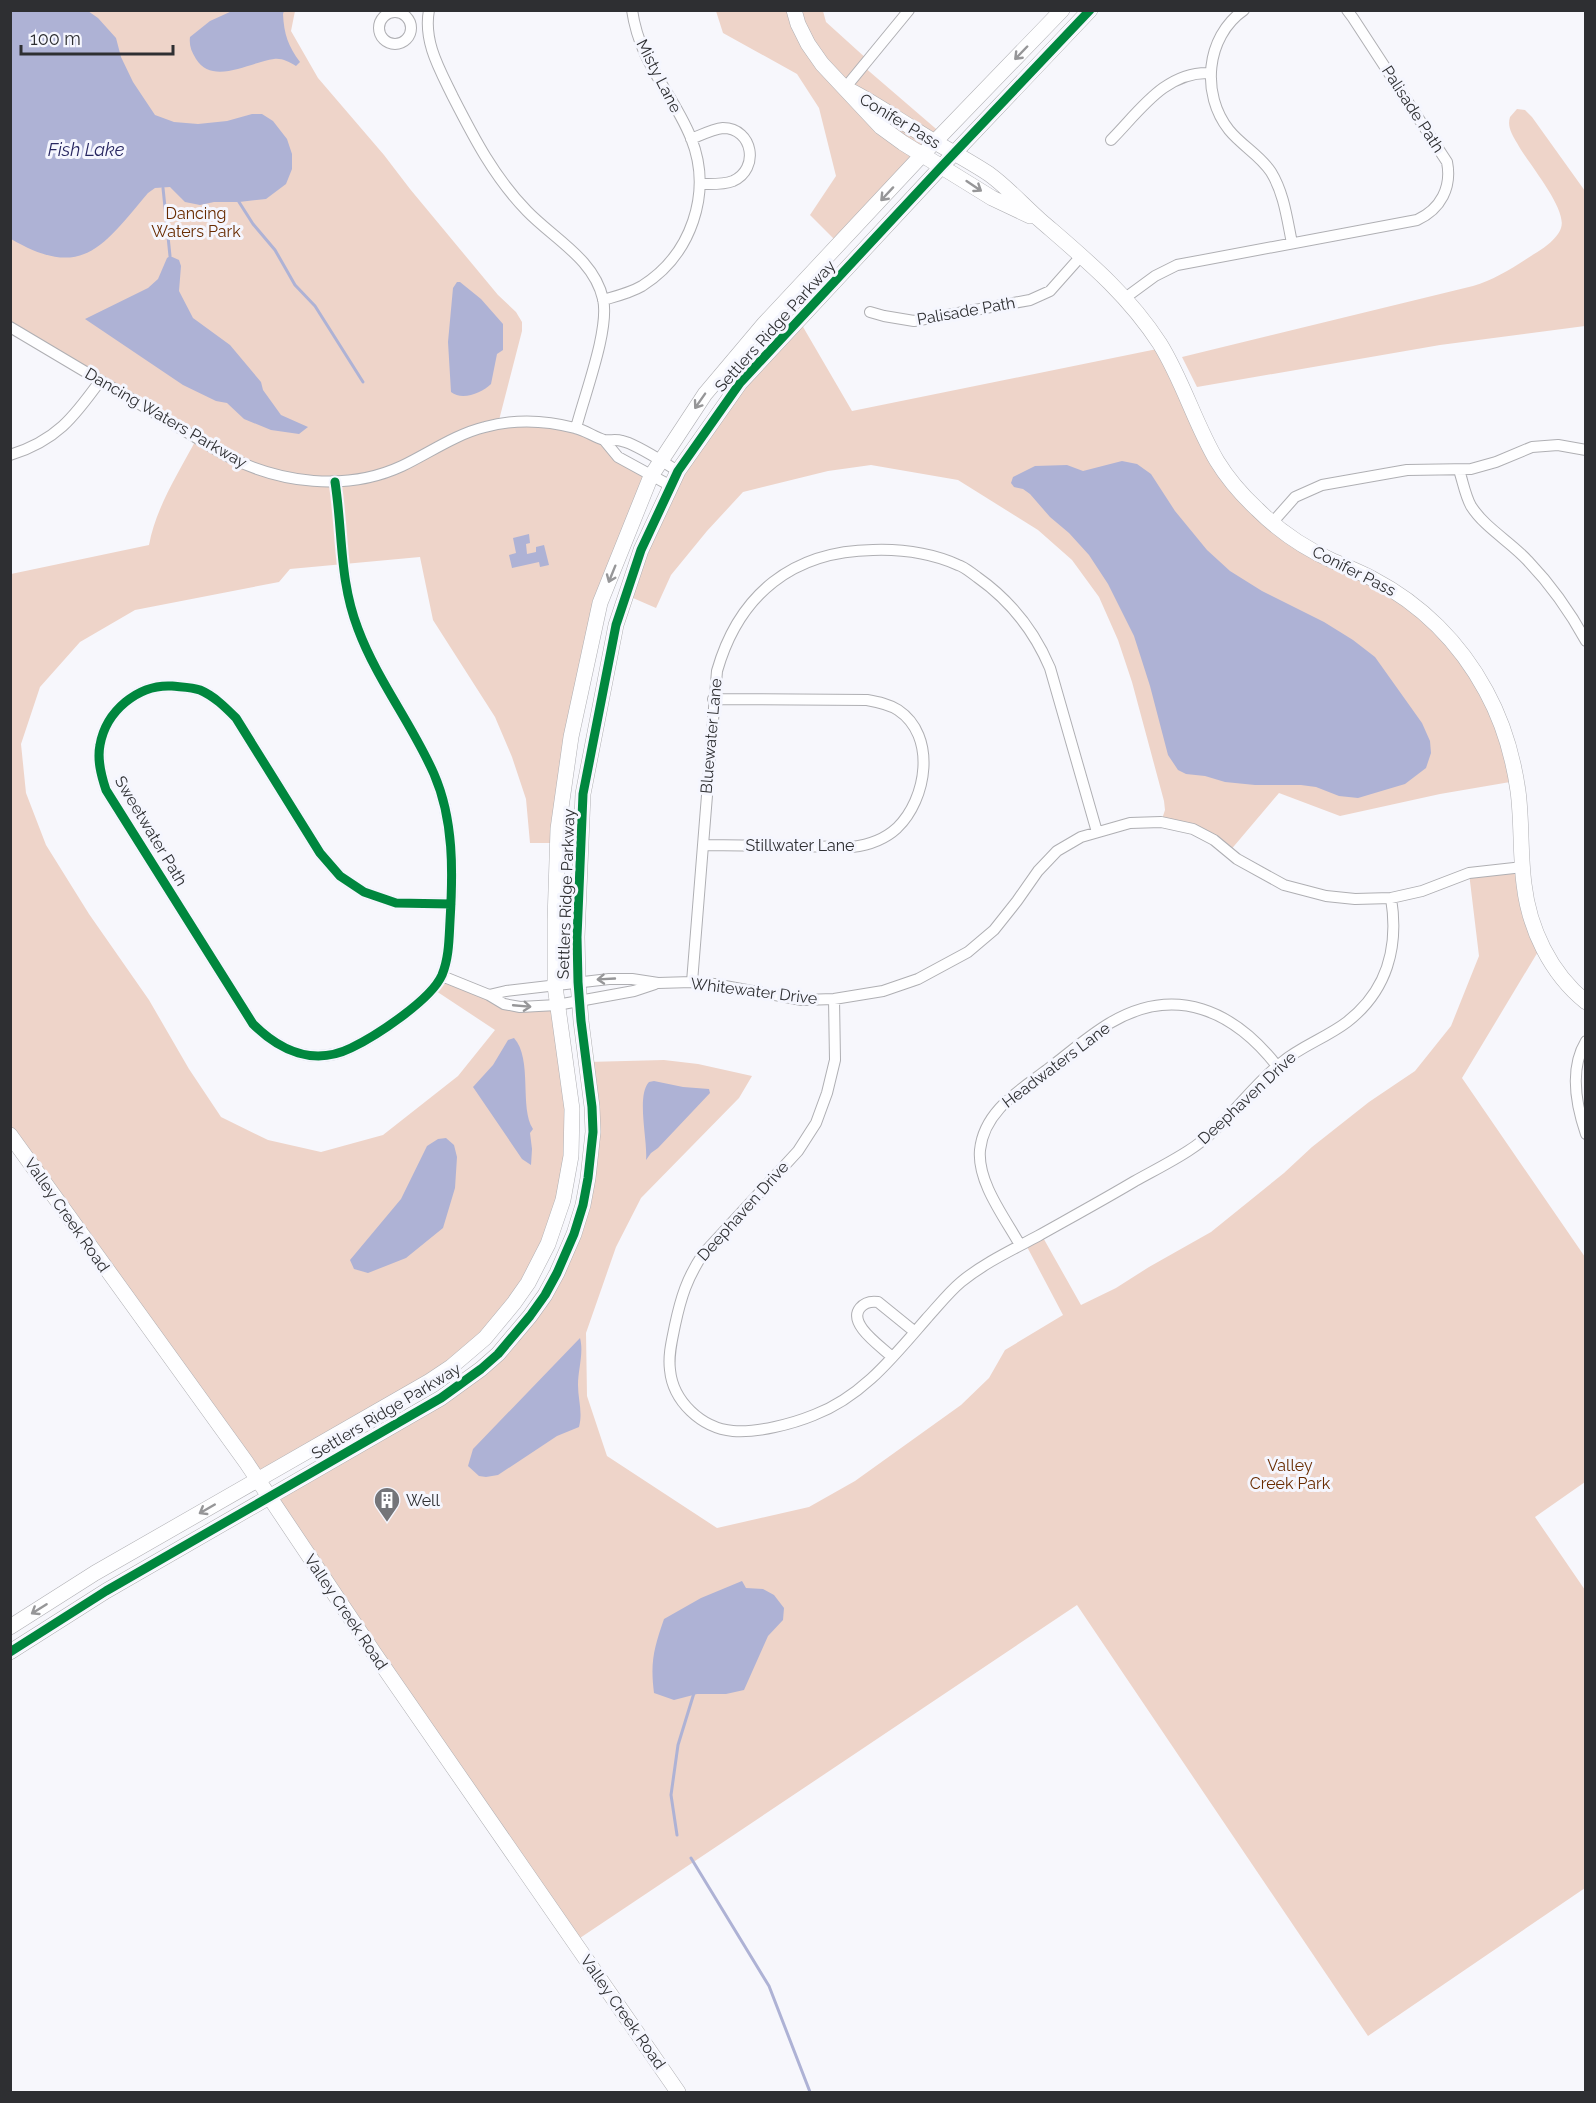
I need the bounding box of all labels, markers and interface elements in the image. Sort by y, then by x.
scale bar [21,18,172,56]
text: 100 m [30,28,81,49]
street label: Misty Lane [632,36,686,116]
one-way arrow [1014,45,1028,60]
street label: Palisade Path [1378,62,1448,156]
street label: Conifer Pass [856,89,944,153]
water label: Fish Lake [48,139,125,160]
one-way arrow [966,180,982,192]
one-way arrow [879,186,894,201]
park label: Dancing Waters Park [151,204,241,241]
street label: Settlers Ridge Parkway [711,256,839,396]
street label: Palisade Path [915,293,1017,329]
street label: Dancing Waters Parkway [82,364,251,472]
one-way arrow [694,393,706,409]
street label: Conifer Pass [1309,542,1399,600]
one-way arrow [606,564,617,582]
street label: Bluewater Lane [696,677,726,795]
street label: Sweetwater Path [111,773,191,889]
street label: Settlers Ridge Parkway [554,808,578,980]
street label: Stillwater Lane [745,836,855,855]
one-way arrow [597,974,617,985]
street label: Whitewater Drive [690,974,818,1008]
one-way arrow [512,1001,531,1012]
street label: Headwaters Lane [998,1018,1114,1112]
street label: Deephaven Drive [1194,1048,1300,1148]
street label: Valley Creek Road [21,1154,114,1276]
street label: Deephaven Drive [693,1157,793,1265]
street label: Settlers Ridge Parkway [308,1359,464,1463]
park label: Valley Creek Park [1250,1456,1331,1493]
building icon: Well [372,1485,402,1523]
place label: Well [406,1491,440,1510]
one-way arrow [199,1503,216,1515]
street label: Valley Creek Road [300,1551,392,1673]
one-way arrow [31,1602,48,1615]
street label: Valley Creek Road [577,1951,670,2073]

